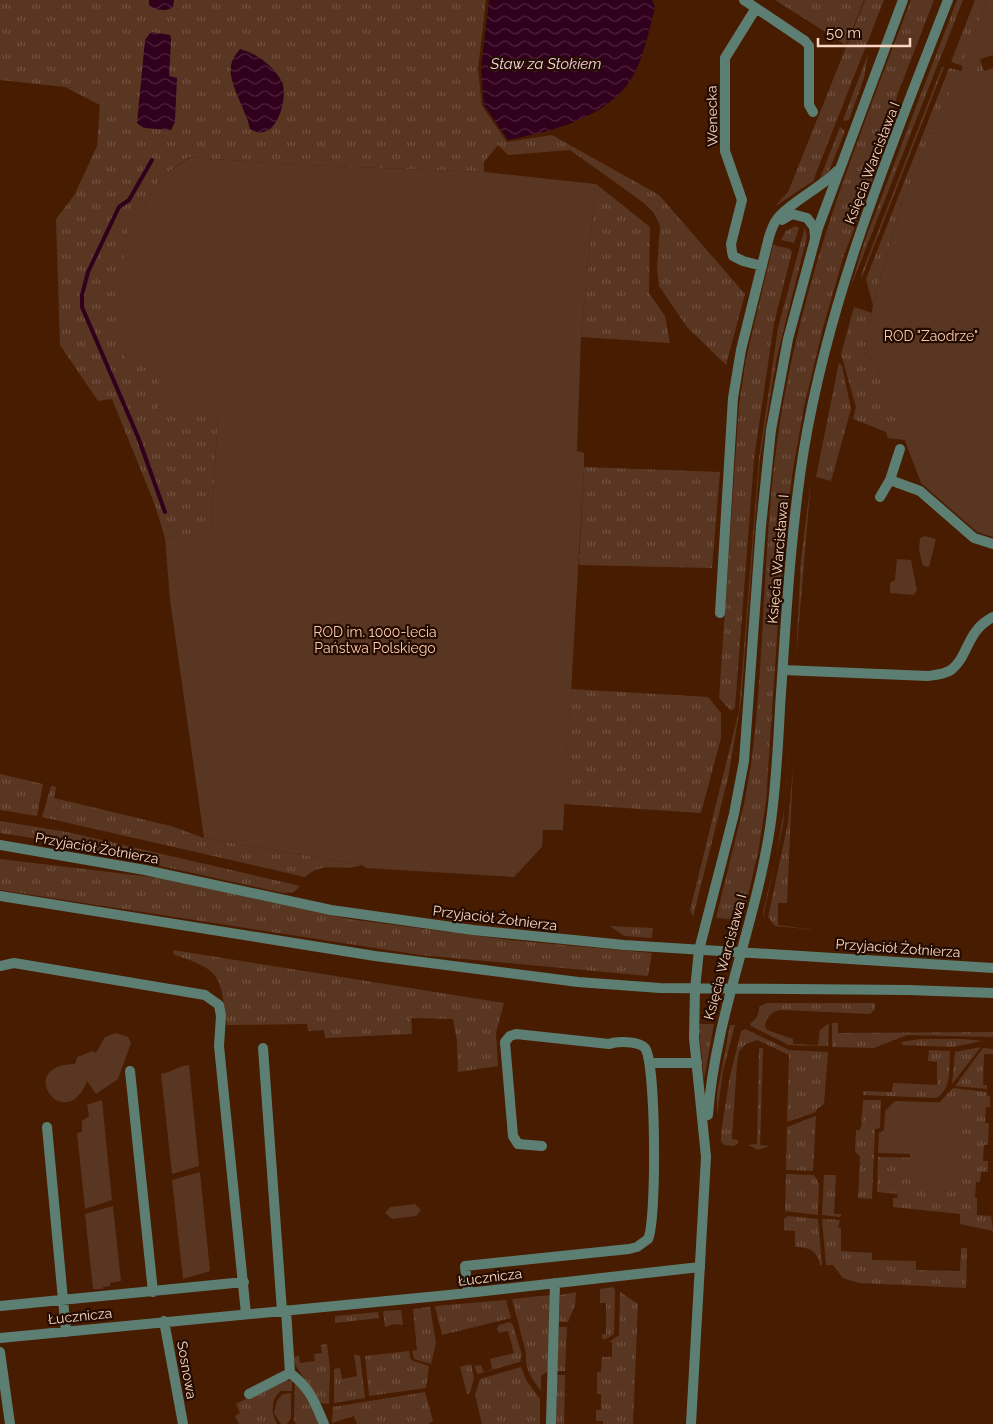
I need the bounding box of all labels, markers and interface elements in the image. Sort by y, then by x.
scale bar [818,15,910,47]
text: 50 m [826,24,861,42]
water label: Staw za Stokiem [489,55,602,73]
street label: Wenecka [703,85,721,147]
street label: Księcia Warcisława I [841,100,903,226]
park label: ROD "Zaodrze" [884,328,978,344]
street label: Księcia Warcisława I [764,494,792,624]
park label: ROD im. 1000-lecia Państwa Polskiego [313,624,437,656]
street label: Przyjaciół Żołnierza [34,827,160,867]
street label: Księcia Warcisława I [701,892,749,1022]
street label: Przyjaciół Żołnierza [432,900,558,934]
street label: Przyjaciół Żołnierza [835,934,961,960]
street label: Łucznicza [457,1265,523,1289]
street label: Łucznicza [47,1305,113,1327]
street label: Sosnowa [174,1340,200,1400]

